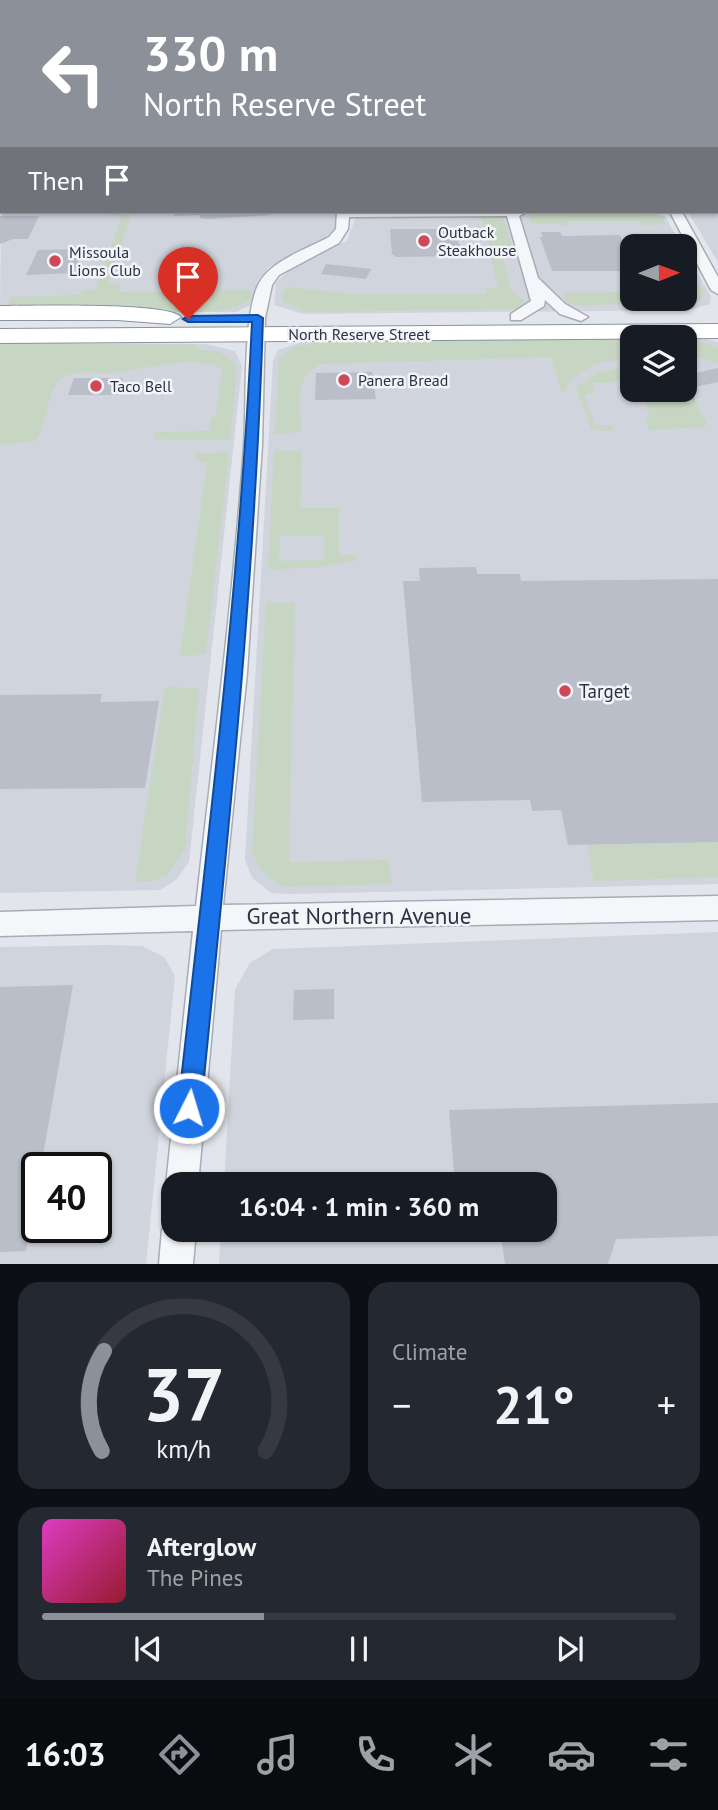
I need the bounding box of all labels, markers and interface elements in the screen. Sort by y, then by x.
text: 330 m [143,21,278,85]
icon: left [28,28,119,119]
text: North Reserve Street [143,83,426,125]
icon: arrive [98,161,136,199]
text: Then [28,164,84,197]
place label: Outback Steakhouse [438,222,516,260]
marker: Outback Steakhouse [416,233,432,249]
north arrow [620,234,696,312]
map controls [620,234,697,402]
place label: Missoula Lions Club [69,242,141,280]
pin [158,247,218,319]
marker: Missoula Lions Club [47,253,63,269]
icon: arrive [169,258,207,296]
street label: North Reserve Street [288,324,430,344]
button: layers [620,325,697,402]
place label: Panera Bread [358,370,448,390]
marker: Panera Bread [336,372,352,388]
place label: Taco Bell [110,376,172,396]
marker: Taco Bell [88,378,104,394]
place label: Target [579,679,630,703]
marker: Target [557,683,573,699]
street label: Great Northern Avenue [247,901,471,930]
position arrow [152,1071,226,1145]
speed limit sign: 40 [21,1152,112,1243]
text: 16:04 · 1 min · 360 m [239,1190,479,1223]
text: Climate [392,1337,467,1366]
text: 37 [143,1348,225,1442]
text: 21° [493,1371,575,1438]
text: − [392,1380,411,1429]
text: + [657,1380,676,1429]
text: km/h [157,1433,211,1465]
text: Afterglow [147,1530,256,1563]
text: The Pines [147,1563,243,1592]
icon: previous [129,1630,167,1668]
icon: pause [340,1630,378,1668]
icon: next [551,1630,589,1668]
icon: directions [155,1730,204,1779]
icon: music [253,1730,302,1779]
icon: phone [351,1730,400,1779]
icon: climate [449,1730,498,1779]
icon: car [547,1730,596,1779]
icon: filters [644,1730,693,1779]
text: 16:03 [24,1733,106,1775]

